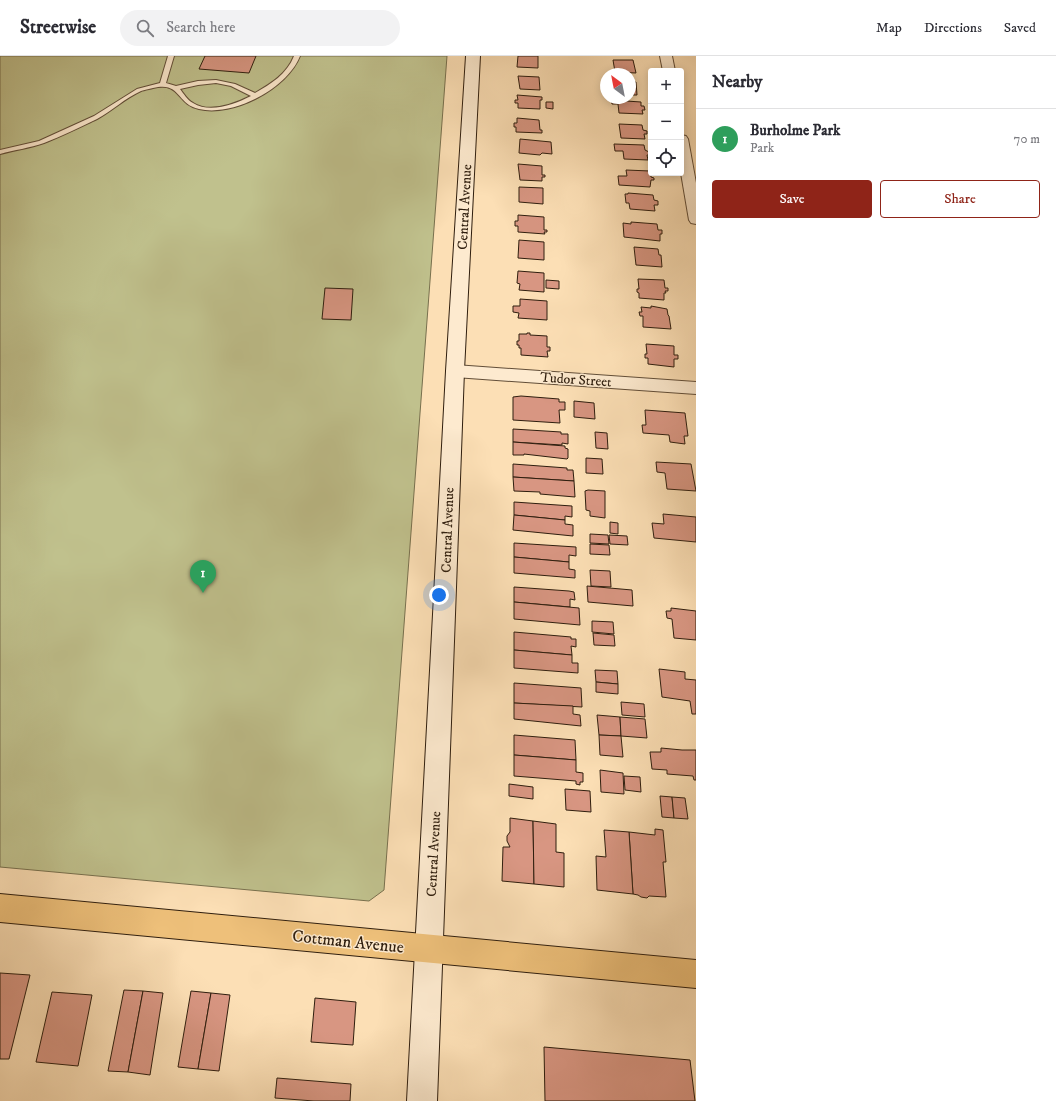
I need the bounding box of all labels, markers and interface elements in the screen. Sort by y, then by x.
search box [120,10,400,46]
text: Streetwise [20,16,96,39]
icon: search [134,17,156,39]
text: Search here [166,18,236,37]
text: Map [876,19,902,37]
text: Directions [924,19,982,37]
text: Saved [1004,19,1036,37]
north arrow [600,68,636,104]
map controls [648,68,684,176]
button: + [648,68,684,104]
text: Nearby [712,71,762,93]
button: − [648,104,684,140]
text: Burholme Park [750,121,840,140]
text: 1 [723,131,727,147]
text: 70 m [1014,131,1040,147]
button: locate [648,140,684,176]
text: Park [750,140,774,156]
street label: Central Avenue [454,164,476,250]
button: Save [712,180,872,218]
button: Share [880,180,1040,218]
street label: Tudor Street [540,369,613,392]
street label: Central Avenue [438,487,458,573]
pin: 1 [190,560,216,593]
your location [429,585,449,605]
street label: Central Avenue [423,811,445,897]
street label: Cottman Avenue [291,925,405,959]

